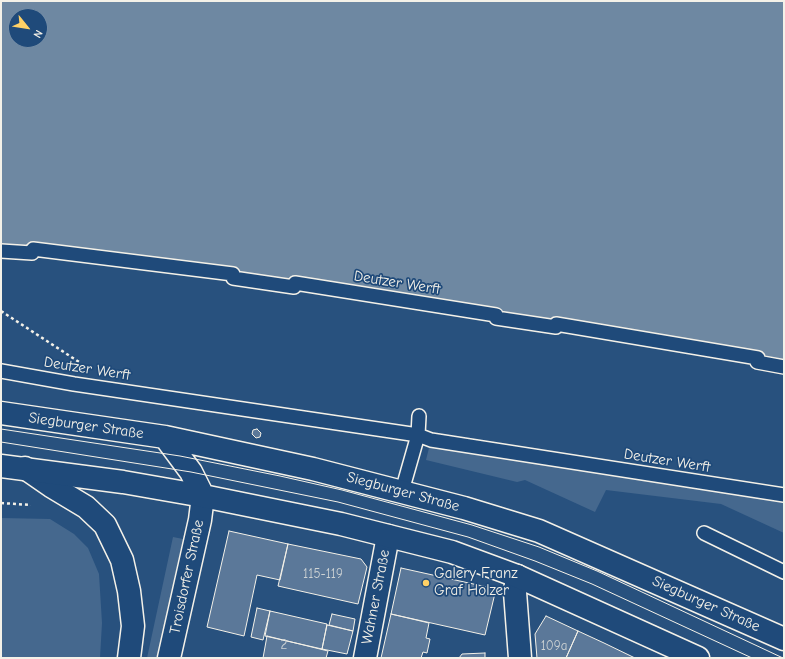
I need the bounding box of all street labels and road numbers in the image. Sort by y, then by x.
street label: Deutzer Werft [352,267,442,299]
street label: Deutzer Werft [42,353,132,385]
street label: Siegburger Straße [27,409,145,443]
street label: Deutzer Werft [622,445,712,477]
street label: Siegburger Straße [345,468,461,516]
street label: Troisdorfer Straße [166,518,208,636]
street label: Wahner Straße [358,548,394,646]
street label: Siegburger Straße [649,572,763,636]

